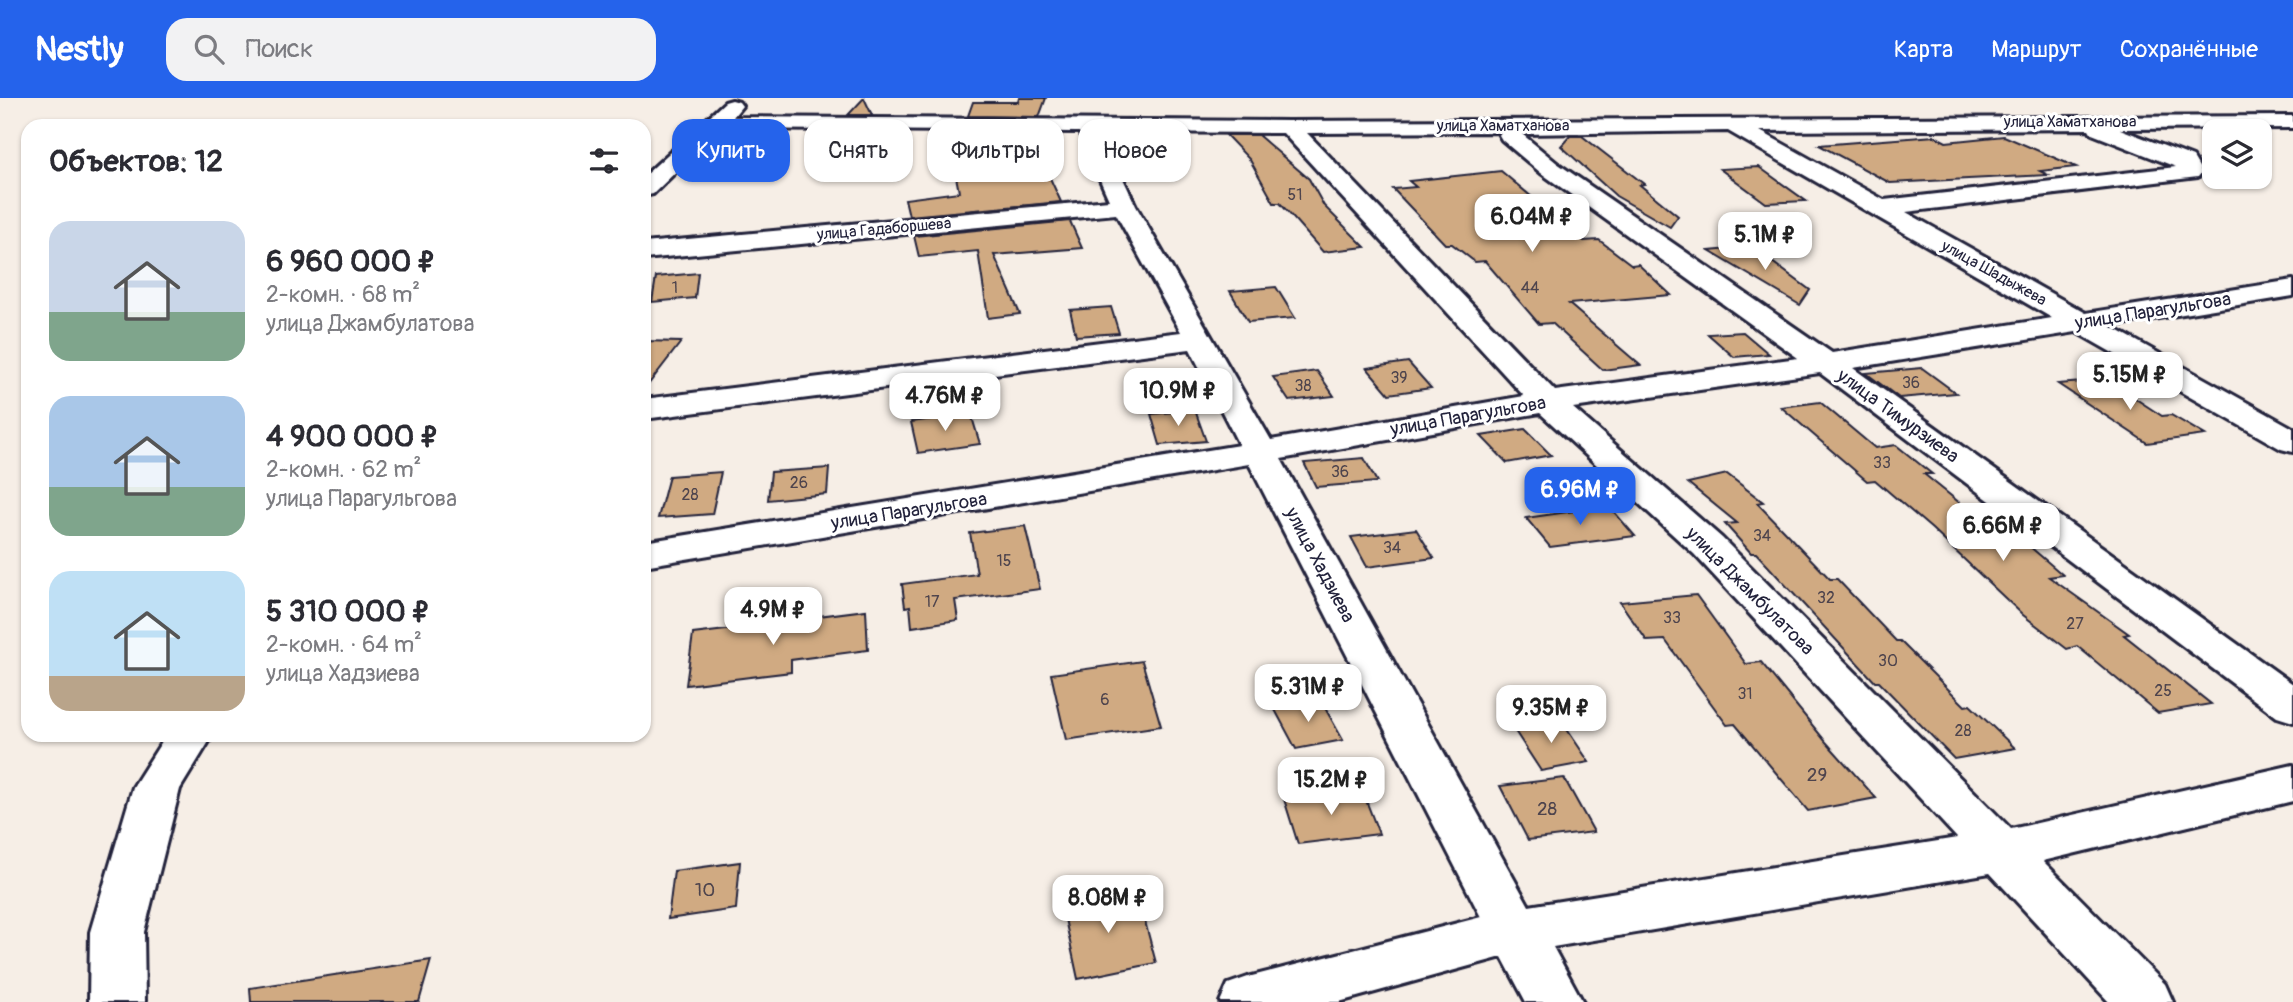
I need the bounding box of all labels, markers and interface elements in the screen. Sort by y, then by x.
search box [166,18,656,81]
text: Nestly [35,29,124,70]
icon: search [190,30,228,68]
text: Поиск [246,33,313,65]
text: Карта [1894,35,1953,64]
text: Маршрут [1991,35,2082,64]
text: Сохранённые [2120,35,2258,64]
street label: улица Хаматханова [2003,112,2136,132]
street label: улица Хаматханова [1436,116,1569,136]
chip: Купить [672,119,790,182]
chip: Снять [804,119,913,182]
chip: Фильтры [927,119,1064,182]
chip: Новое [1078,119,1191,182]
map controls [2202,119,2272,189]
button: layers [2202,119,2272,189]
icon: filters [585,142,623,180]
text: Объектов: 12 [49,143,223,180]
house number: 51 [1288,185,1302,205]
pin: 6.04M ₽ [1467,194,1597,254]
text: 6.04M ₽ [1491,202,1573,231]
pin: 5.1M ₽ [1708,212,1822,272]
street label: улица Гадаборшева [815,213,952,245]
text: 5.1M ₽ [1734,220,1796,249]
street label: улица Шадыжева [1937,235,2050,310]
text: 6 960 000 ₽ [266,243,436,280]
icon: home [105,249,189,333]
house number: 1 [672,278,678,298]
house number: 44 [1521,278,1539,298]
text: 2-комн. · 68 m² [266,280,420,309]
street label: улица Парагульгова [2072,287,2233,335]
text: улица Джамбулатова [266,309,474,338]
pin: 5.15M ₽ [2065,352,2195,412]
text: 5.15M ₽ [2093,360,2167,389]
street label: улица Тимурзиева [1831,363,1964,468]
pin: 10.9M ₽ [1113,368,1243,428]
house number: 39 [1390,368,1408,388]
house number: 36 [1902,373,1920,393]
pin: 4.76M ₽ [880,374,1010,433]
text: 10.9M ₽ [1140,376,1216,405]
house number: 38 [1295,376,1312,396]
text: 4.76M ₽ [905,381,985,410]
street label: улица Парагульгова [1387,390,1548,442]
text: 4 900 000 ₽ [266,418,439,455]
icon: home [105,424,189,508]
house number: 33 [1873,453,1891,473]
text: 2-комн. · 62 m² [266,455,421,484]
house number: 36 [1331,462,1349,482]
pin: 6.96M ₽ [1515,468,1645,527]
house number: 26 [790,473,808,493]
text: 6.96M ₽ [1540,475,1620,504]
text: улица Парагульгова [266,484,457,513]
house number: 28 [681,485,699,505]
street label: улица Парагульгова [828,487,989,535]
street label: улица Хадзиева [1279,502,1360,627]
pin: 6.66M ₽ [1938,504,2068,563]
text: 6.66M ₽ [1963,511,2043,540]
street label: улица Джамбулатова [1680,521,1819,660]
house number: 34 [1753,526,1771,546]
house number: 34 [1383,538,1401,558]
house number: 15 [997,551,1011,571]
pin: 4.9M ₽ [716,588,830,647]
house number: 32 [1817,588,1835,608]
house number: 17 [925,592,940,612]
text: 5 310 000 ₽ [266,593,430,630]
text: 4.9M ₽ [740,595,806,624]
icon: home [105,599,189,683]
house number: 33 [1663,608,1681,628]
house number: 27 [2066,614,2084,634]
text: 2-комн. · 64 m² [266,630,422,659]
house number: 30 [1878,651,1898,671]
text: улица Хадзиева [266,659,420,688]
pin: 5.31M ₽ [1243,664,1373,724]
text: 5.31M ₽ [1271,672,1345,701]
house number: 25 [2154,681,2172,701]
house number: 31 [1737,684,1753,704]
pin: 9.35M ₽ [1486,686,1616,745]
house number: 6 [1100,690,1110,710]
text: 9.35M ₽ [1512,693,1590,722]
house number: 28 [1954,721,1972,741]
pin: 15.2M ₽ [1266,758,1396,817]
house number: 29 [1807,763,1827,787]
text: 15.2M ₽ [1294,765,1368,794]
house number: 28 [1537,797,1557,821]
pin: 8.08M ₽ [1043,876,1173,935]
house number: 10 [695,878,715,902]
text: 8.08M ₽ [1068,883,1148,912]

